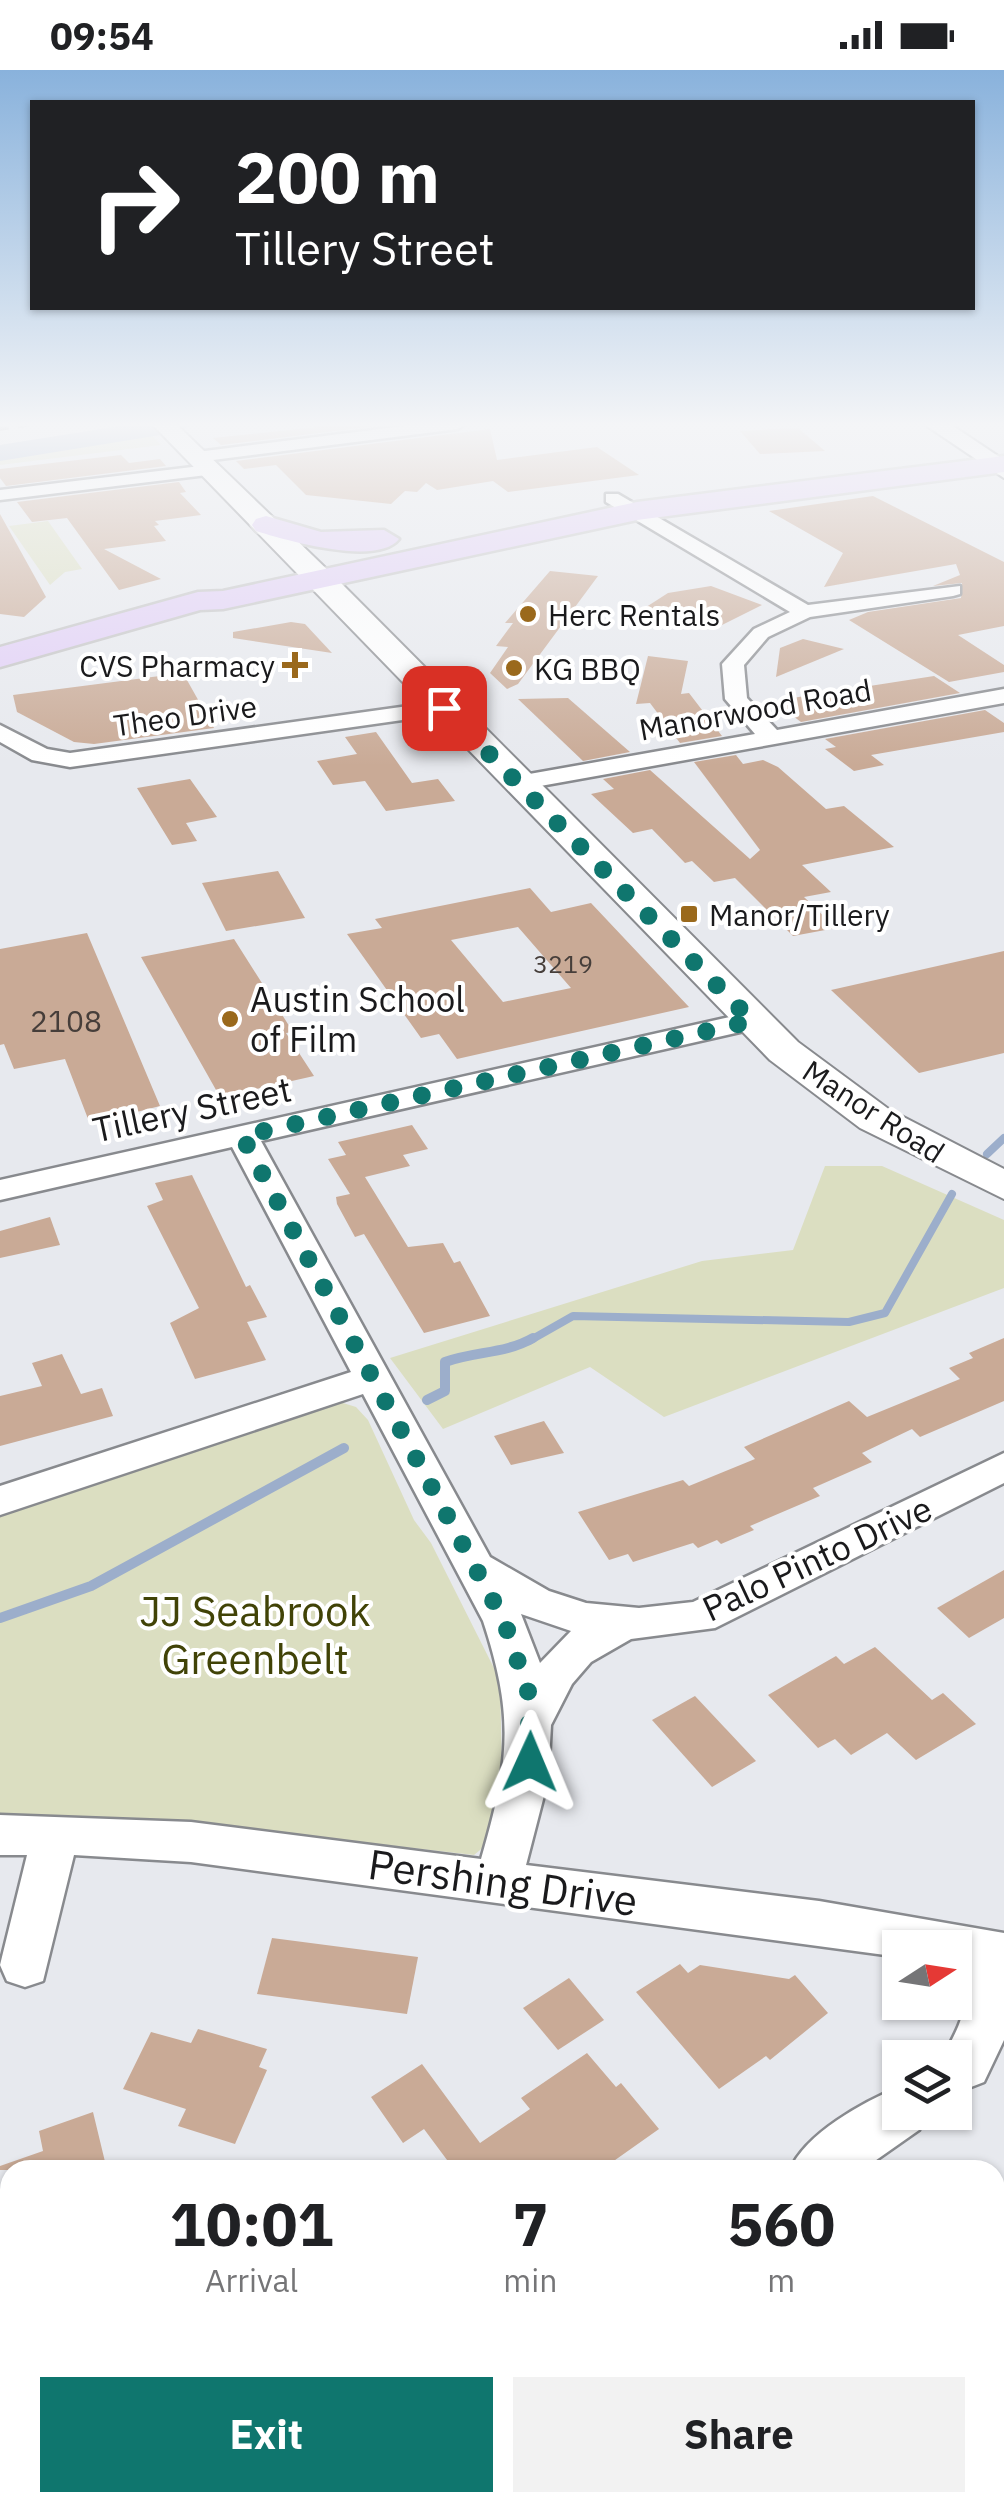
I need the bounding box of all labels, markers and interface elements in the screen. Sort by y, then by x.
text: 09:54 [50,11,154,60]
text: 200 m [235,131,440,222]
icon: right [70,140,200,270]
text: Tillery Street [235,219,494,277]
place label: Herc Rentals [548,595,720,634]
marker: Herc Rentals [517,603,539,625]
place label: CVS Pharmacy [79,646,275,685]
place label: KG BBQ [534,649,641,688]
marker: CVS Pharmacy [284,654,306,676]
marker: KG BBQ [503,657,525,679]
pin [402,666,487,751]
street label: Manorwood Road [636,669,874,749]
icon: arrive [417,681,472,736]
street label: Theo Drive [111,686,259,744]
place label: Manor/Tillery [709,895,890,934]
marker: Manor/Tillery [678,903,700,925]
house number: 3219 [533,947,593,980]
place label: Austin School of Film [250,976,465,1062]
house number: 2108 [30,1001,102,1040]
marker: Austin School of Film [219,1008,241,1030]
street label: Manor Road [796,1051,952,1171]
street label: Tillery Street [89,1066,295,1152]
street label: Palo Pinto Drive [695,1485,939,1631]
park label: JJ Seabrook Greenbelt [139,1583,371,1686]
position arrow [478,1710,582,1814]
street label: Pershing Drive [365,1836,641,1928]
north arrow [882,1930,972,2020]
map controls [882,1930,972,2130]
button: layers [882,2040,972,2130]
text: 10:01 [170,2184,334,2263]
text: 7 [512,2184,548,2263]
text: 560 [727,2184,835,2263]
text: Arrival [205,2259,298,2301]
text: min [503,2259,557,2301]
text: m [767,2259,795,2301]
button: Exit [40,2377,493,2492]
button: Share [513,2377,965,2492]

